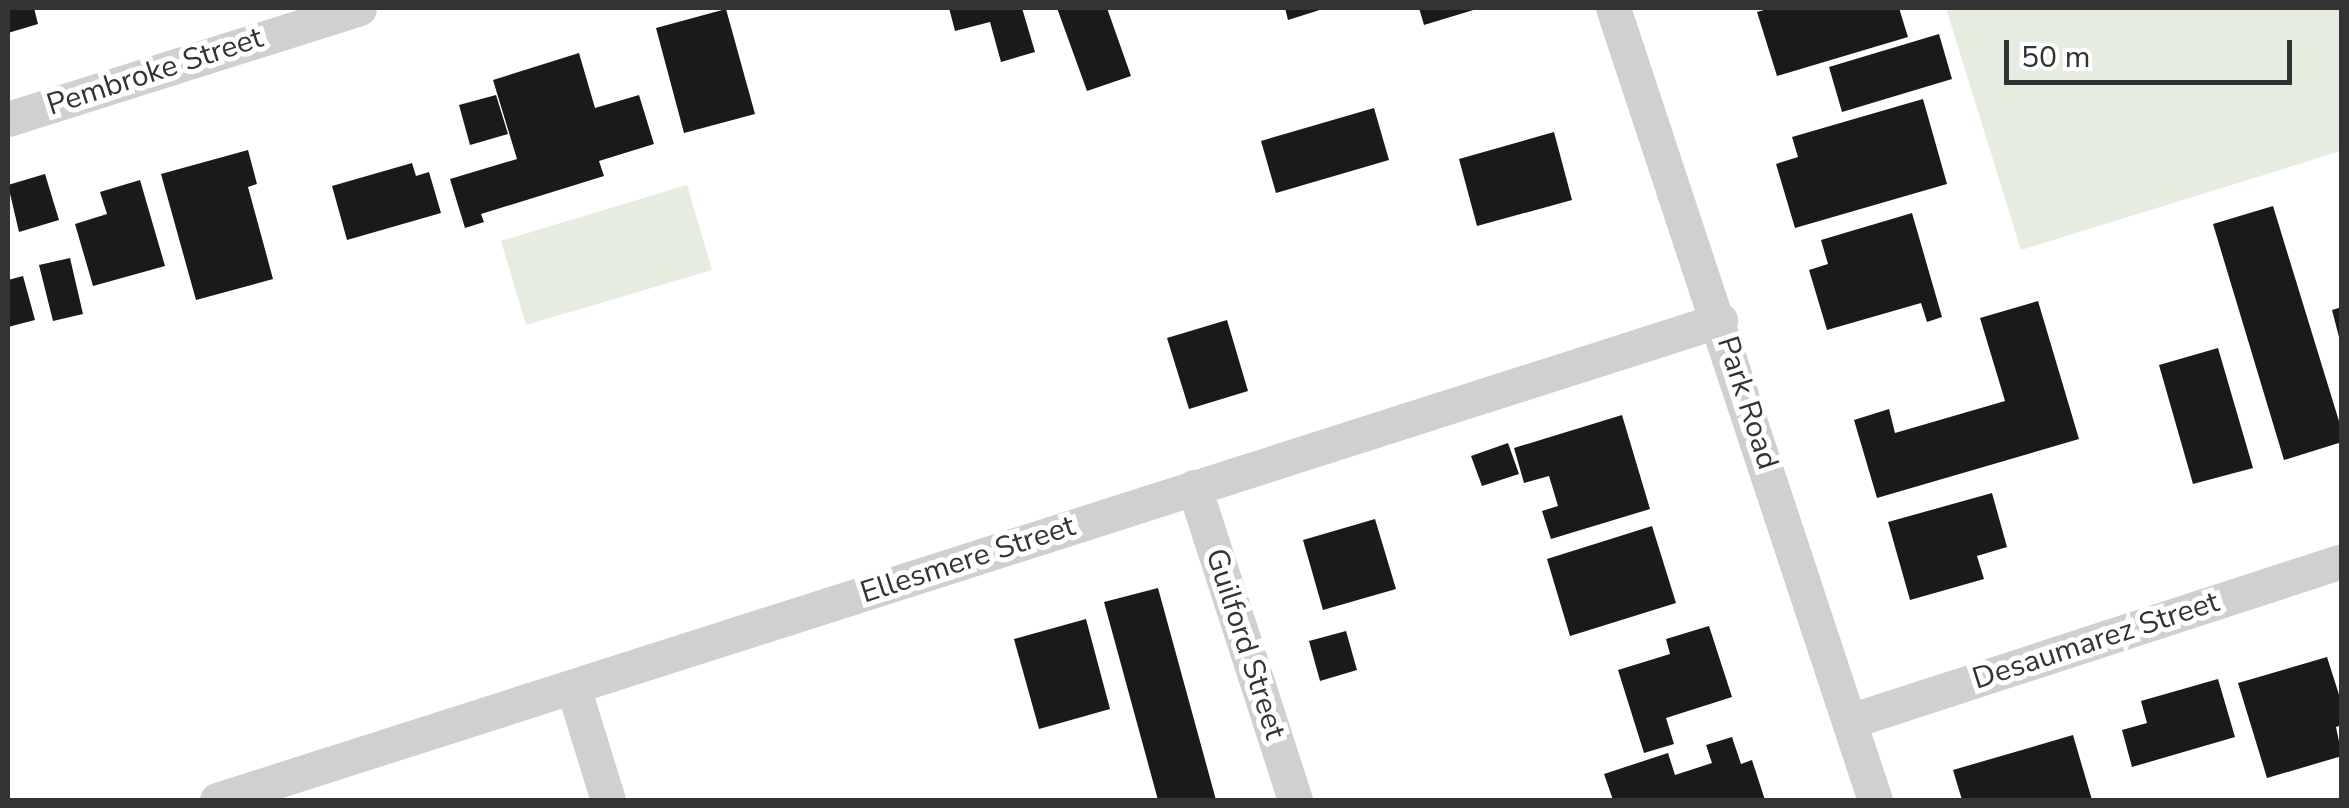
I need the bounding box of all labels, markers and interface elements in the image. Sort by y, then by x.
street label: Pembroke Street [43,20,267,124]
scale bar [2009,20,2296,82]
text: 50 m [2021,37,2090,78]
street label: Park Road [1709,332,1785,474]
street label: Ellesmere Street [856,508,1080,612]
street label: Guilford Street [1197,544,1293,744]
street label: Desaumarez Street [1968,584,2224,698]

